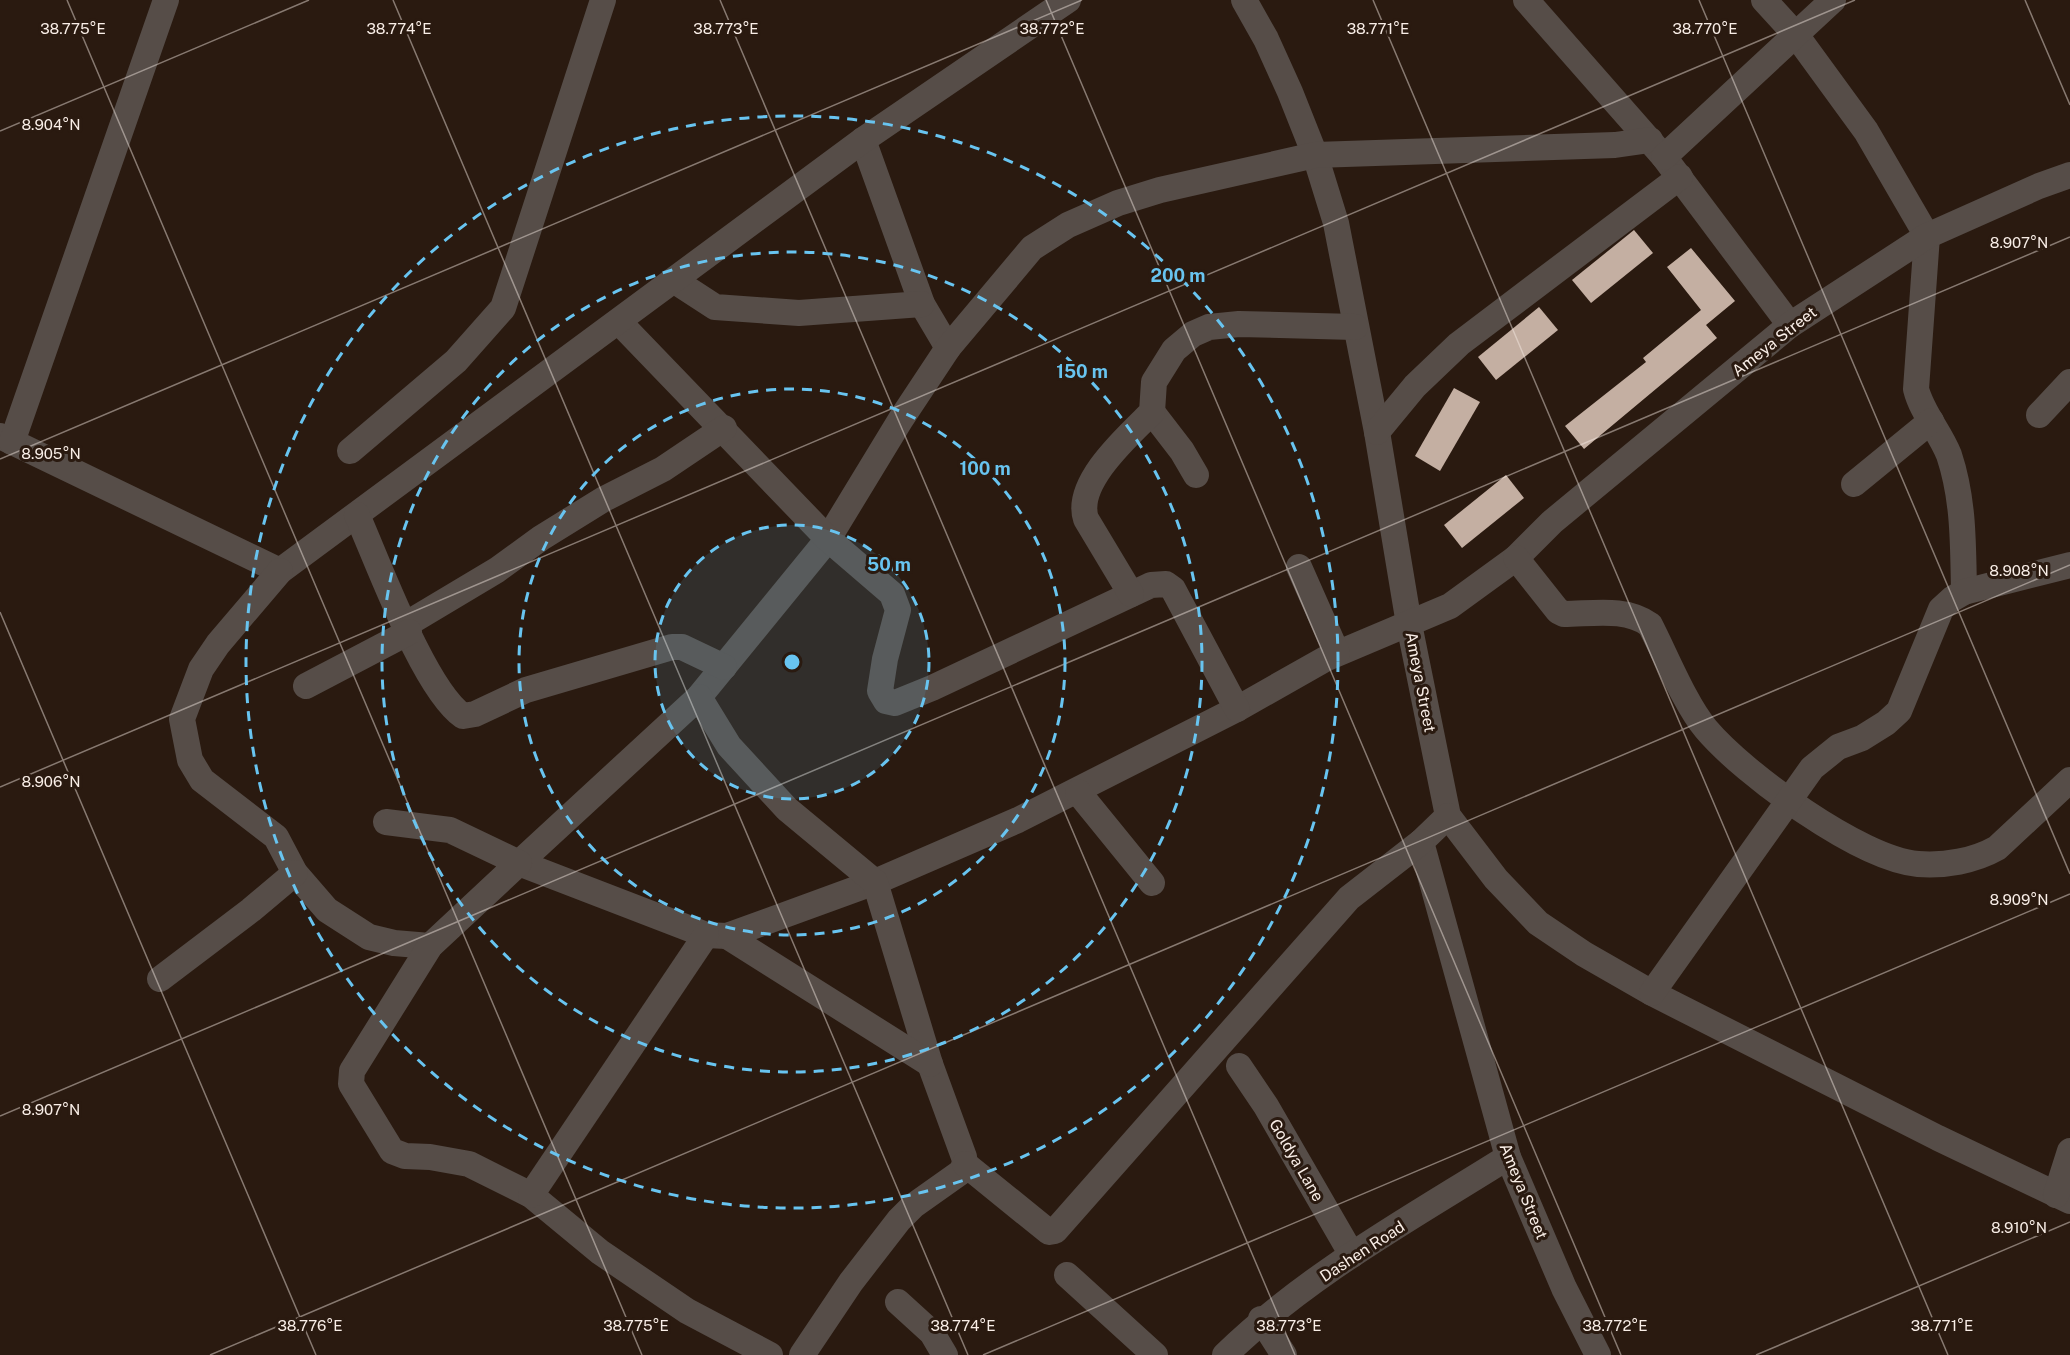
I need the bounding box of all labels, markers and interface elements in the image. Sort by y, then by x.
text: 38.775°E [40,20,106,37]
text: 38.774°E [366,20,432,37]
text: 38.773°E [693,20,759,37]
text: 38.772°E [1019,20,1085,37]
text: 38.771°E [1347,20,1409,37]
text: 38.770°E [1672,20,1738,37]
text: 8.904°N [21,116,81,133]
text: 8.907°N [1990,234,2048,251]
text: 200 m [1151,265,1205,286]
street label: Ameya Street [1728,303,1820,380]
text: 150 m [1056,361,1108,382]
text: 8.905°N [21,445,81,462]
text: 100 m [959,458,1011,479]
text: 50 m [867,554,911,575]
text: 8.908°N [1989,562,2049,579]
street label: Ameya Street [1401,630,1440,734]
centre of rings [782,652,802,672]
text: 8.906°N [21,773,81,790]
text: 8.909°N [1989,891,2049,908]
text: 8.907°N [22,1101,80,1118]
street label: Goldya Lane [1265,1116,1328,1205]
street label: Ameya Street [1496,1140,1551,1242]
street label: Dashen Road [1316,1217,1408,1286]
text: 8.910°N [1991,1219,2047,1236]
text: 38.776°E [277,1317,343,1334]
text: 38.775°E [603,1317,669,1334]
text: 38.774°E [930,1317,996,1334]
text: 38.773°E [1256,1317,1322,1334]
text: 38.772°E [1582,1317,1648,1334]
text: 38.771°E [1911,1317,1973,1334]

